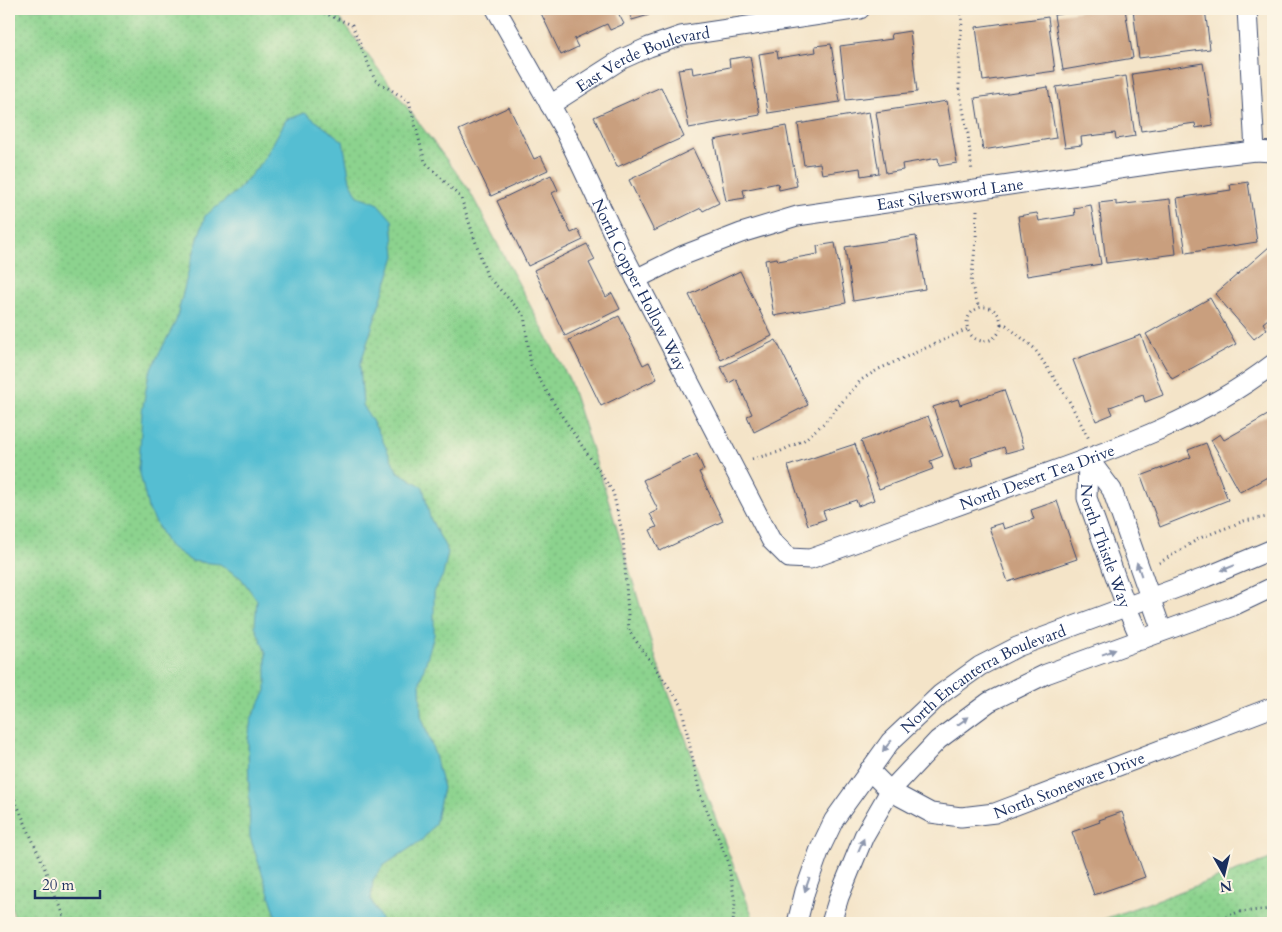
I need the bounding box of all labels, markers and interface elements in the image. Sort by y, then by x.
street label: East Verde Boulevard [572,22,712,98]
street label: East Silversword Lane [876,173,1025,216]
street label: North Copper Hollow Way [586,195,692,376]
street label: North Desert Tea Drive [957,439,1118,516]
street label: North Thistle Way [1075,483,1136,612]
one-way arrow [1135,561,1143,576]
one-way arrow [1221,564,1236,572]
street label: North Encanterra Boulevard [896,620,1069,739]
one-way arrow [1101,647,1116,655]
one-way arrow [956,716,969,727]
one-way arrow [882,739,893,752]
street label: North Stoneware Drive [991,747,1148,825]
one-way arrow [857,838,865,852]
north arrow [1200,850,1250,900]
scale bar [35,867,100,899]
text: 20 m [42,875,74,895]
text: N [1218,876,1233,897]
one-way arrow [803,878,810,893]

